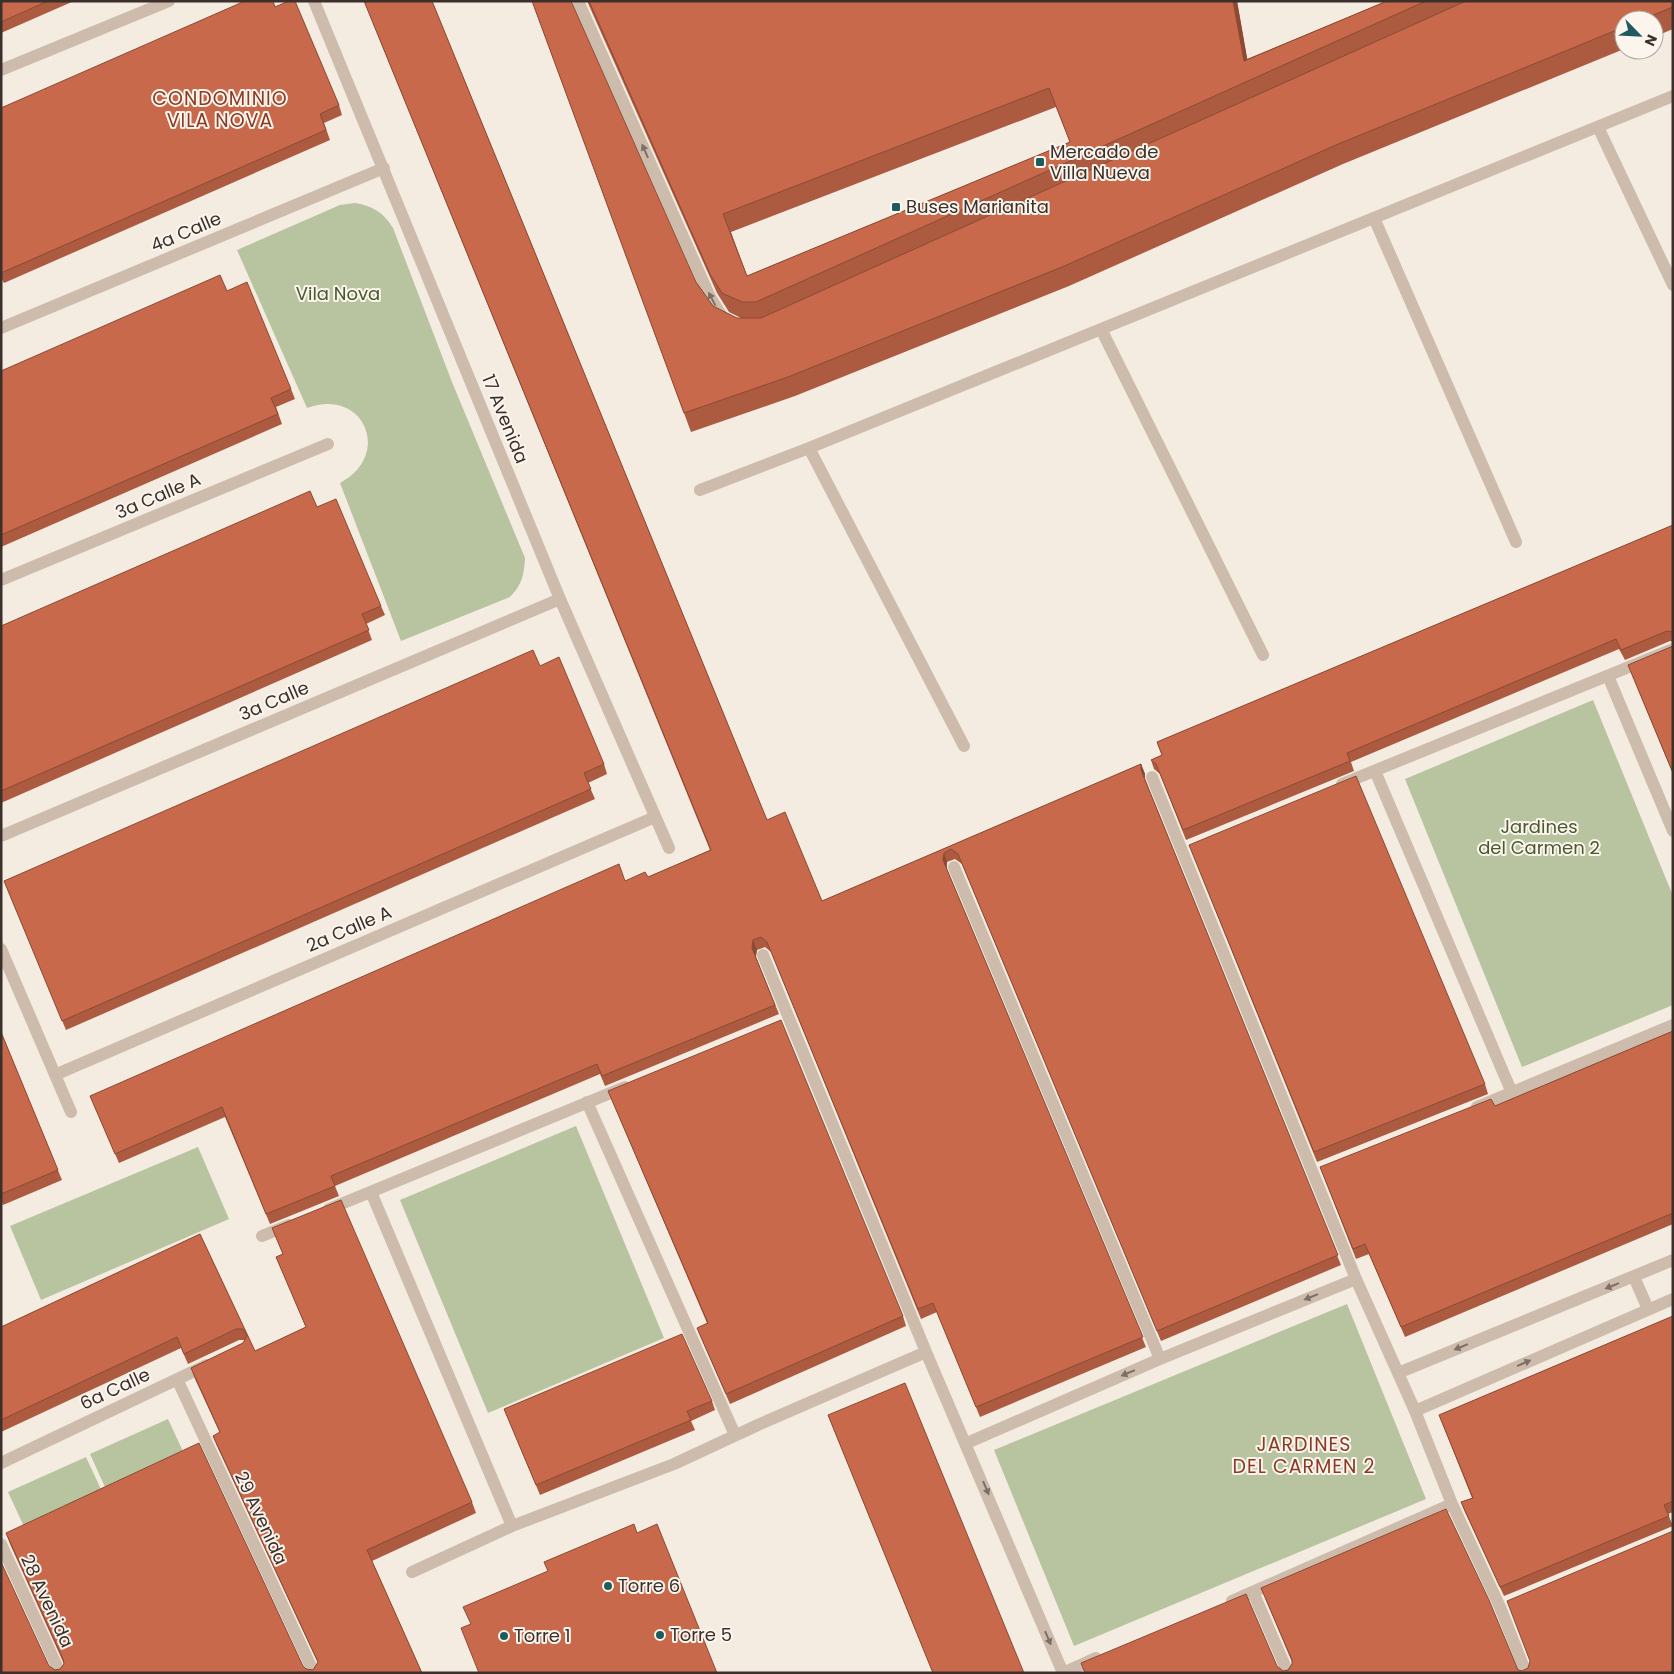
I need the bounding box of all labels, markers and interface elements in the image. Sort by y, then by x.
north arrow [1614,10,1664,60]
text: N [1640,31,1662,49]
district label: CONDOMINIO VILA NOVA [152,85,288,134]
place label: Mercado de Villa Nueva [1050,139,1158,185]
one-way arrow [640,144,648,158]
marker: Mercado de Villa Nueva [1034,156,1046,168]
place label: Buses Marianita [906,194,1049,219]
marker: Buses Marianita [890,201,902,213]
street label: 4a Calle [147,206,225,258]
park label: Vila Nova [296,281,380,306]
one-way arrow [708,292,716,306]
street label: 17 Avenida [476,371,535,467]
street label: 3a Calle A [111,466,204,525]
street label: 3a Calle [235,675,313,726]
park label: Jardines del Carmen 2 [1478,814,1600,860]
street label: 2a Calle A [302,899,395,958]
one-way arrow [1604,1282,1619,1290]
one-way arrow [1303,1293,1318,1301]
one-way arrow [1453,1343,1468,1351]
one-way arrow [1517,1359,1531,1367]
street label: 6a Calle [76,1361,154,1416]
one-way arrow [1121,1369,1135,1377]
district label: JARDINES DEL CARMEN 2 [1233,1431,1375,1480]
street label: 29 Avenida [229,1467,294,1568]
one-way arrow [982,1481,990,1495]
street label: 28 Avenida [15,1550,80,1651]
place label: Torre 6 [618,1573,680,1598]
marker: Torre 6 [602,1580,614,1592]
place label: Torre 5 [670,1622,732,1647]
place label: Torre 1 [514,1623,570,1648]
marker: Torre 5 [654,1629,666,1641]
marker: Torre 1 [498,1630,510,1642]
one-way arrow [1045,1631,1053,1645]

